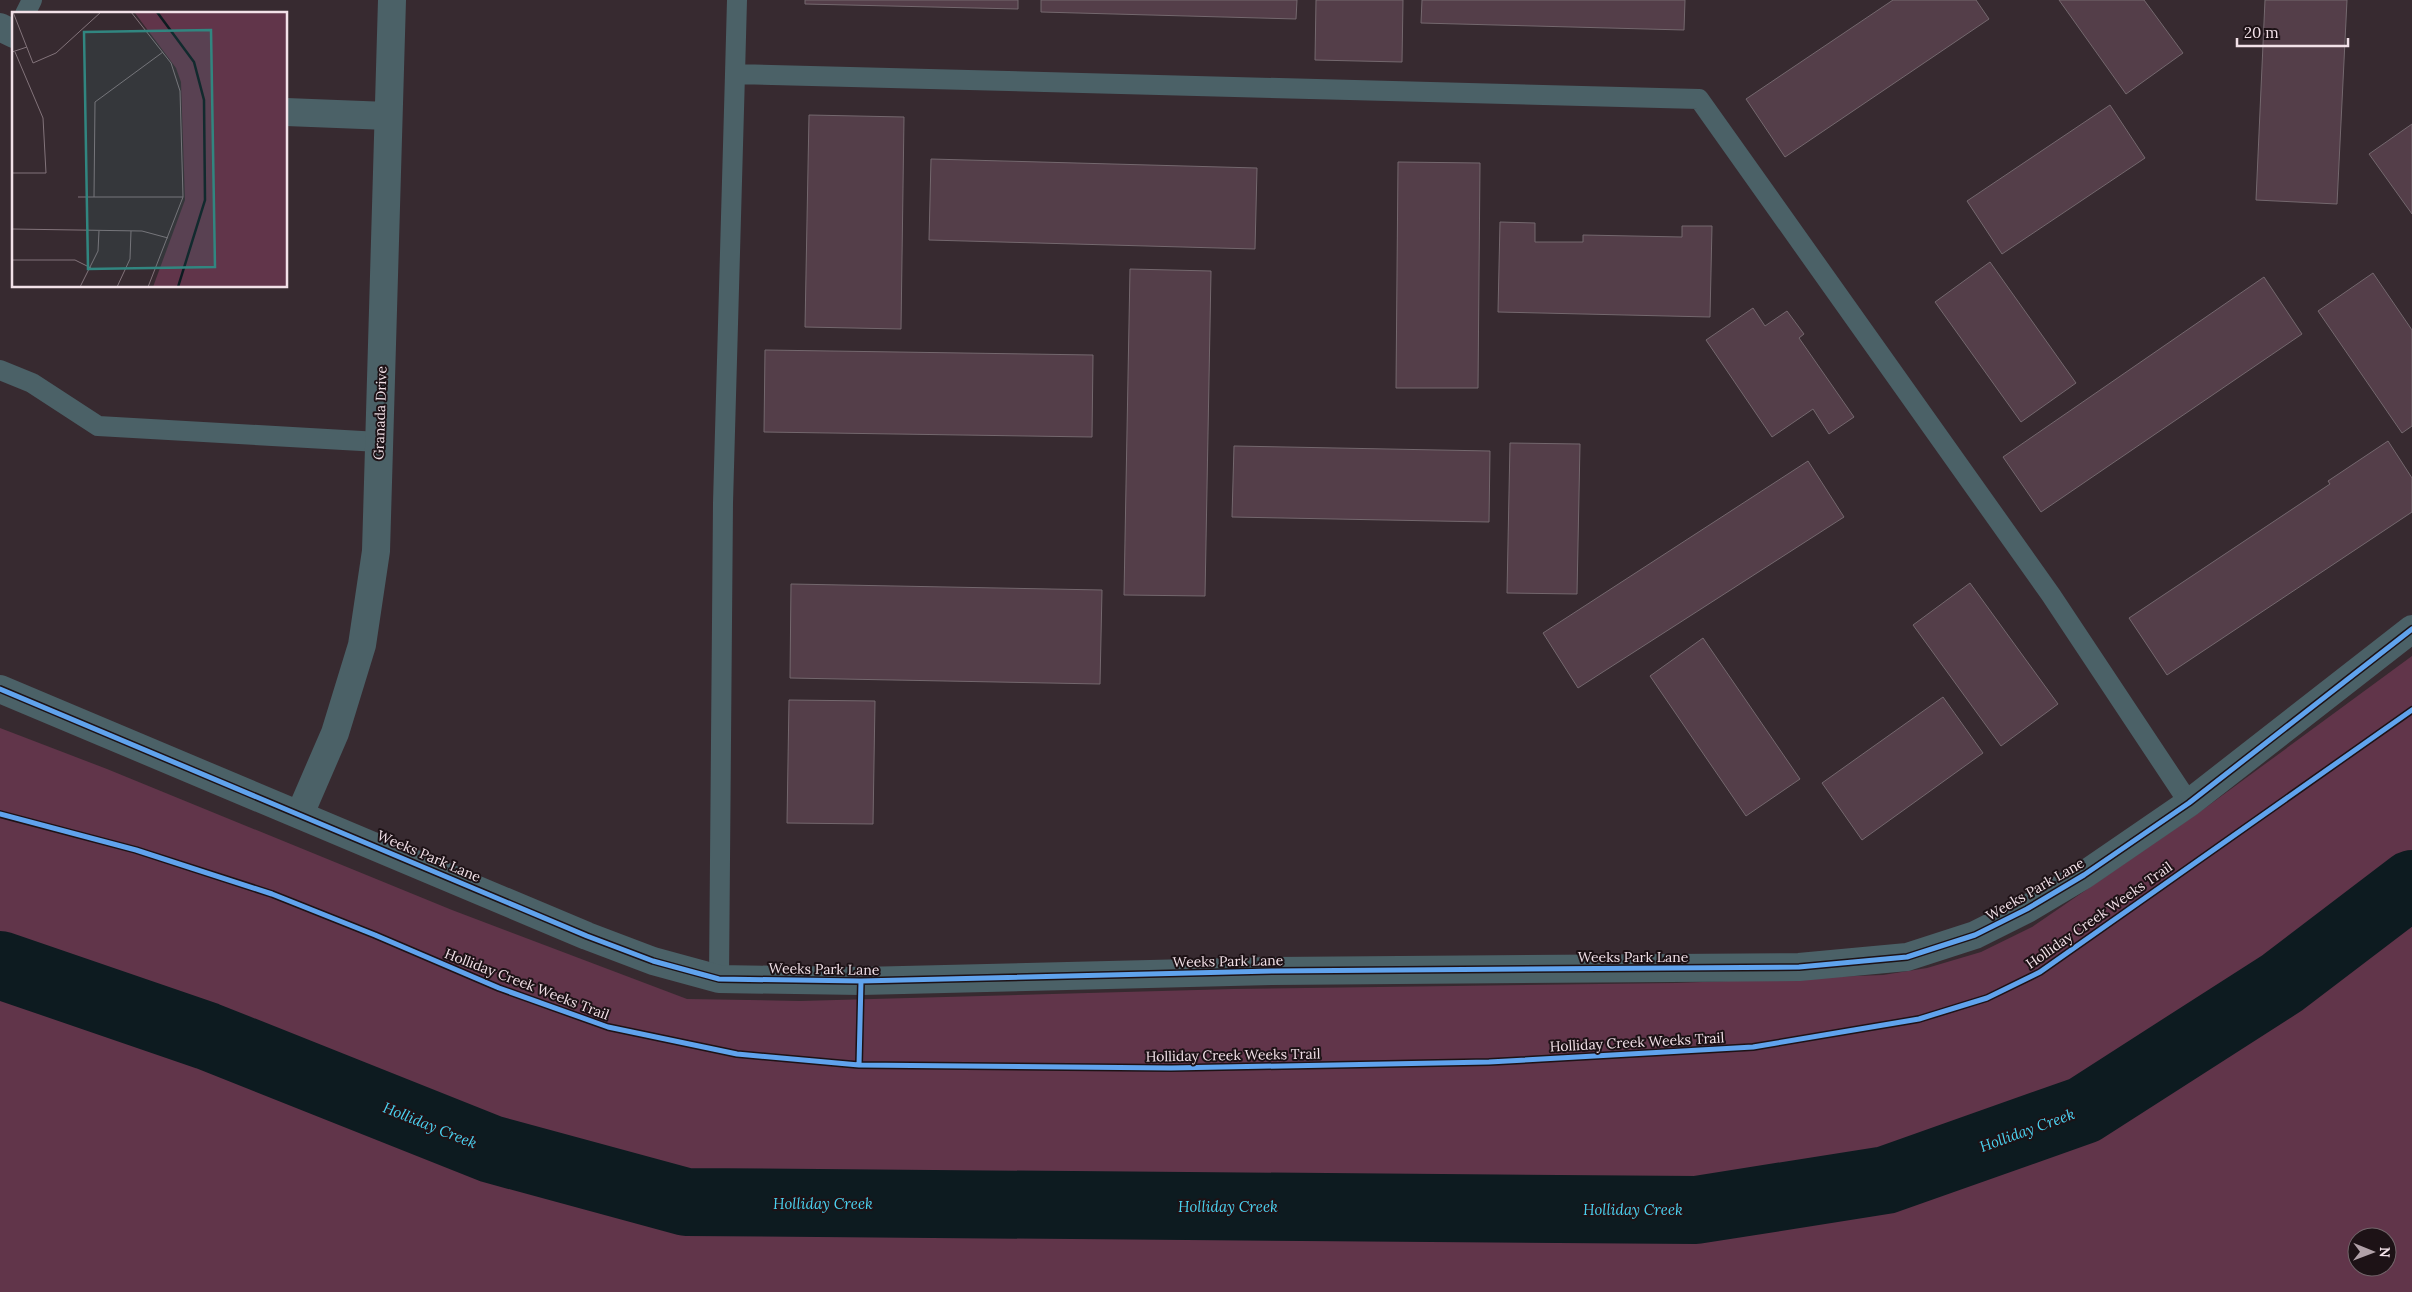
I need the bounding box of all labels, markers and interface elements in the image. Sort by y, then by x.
inset map [12,12,288,288]
scale bar [2237,15,2348,47]
text: 20 m [2244,23,2279,42]
street label: Granada Drive [369,365,391,460]
street label: Weeks Park Lane [375,826,484,886]
street label: Weeks Park Lane [1983,853,2088,924]
street label: Holliday Creek Weeks Trail [2022,857,2176,973]
street label: Holliday Creek Weeks Trail [442,944,612,1024]
street label: Weeks Park Lane [1578,948,1689,966]
street label: Weeks Park Lane [1172,951,1284,971]
street label: Weeks Park Lane [768,959,880,979]
street label: Holliday Creek Weeks Trail [1549,1028,1725,1056]
street label: Holliday Creek Weeks Trail [1145,1044,1321,1066]
water label: Holliday Creek [380,1098,480,1153]
water label: Holliday Creek [1977,1104,2077,1156]
water label: Holliday Creek [773,1194,873,1213]
water label: Holliday Creek [1178,1197,1278,1216]
water label: Holliday Creek [1583,1200,1683,1219]
north arrow [2347,1227,2397,1277]
text: N [2376,1247,2394,1258]

